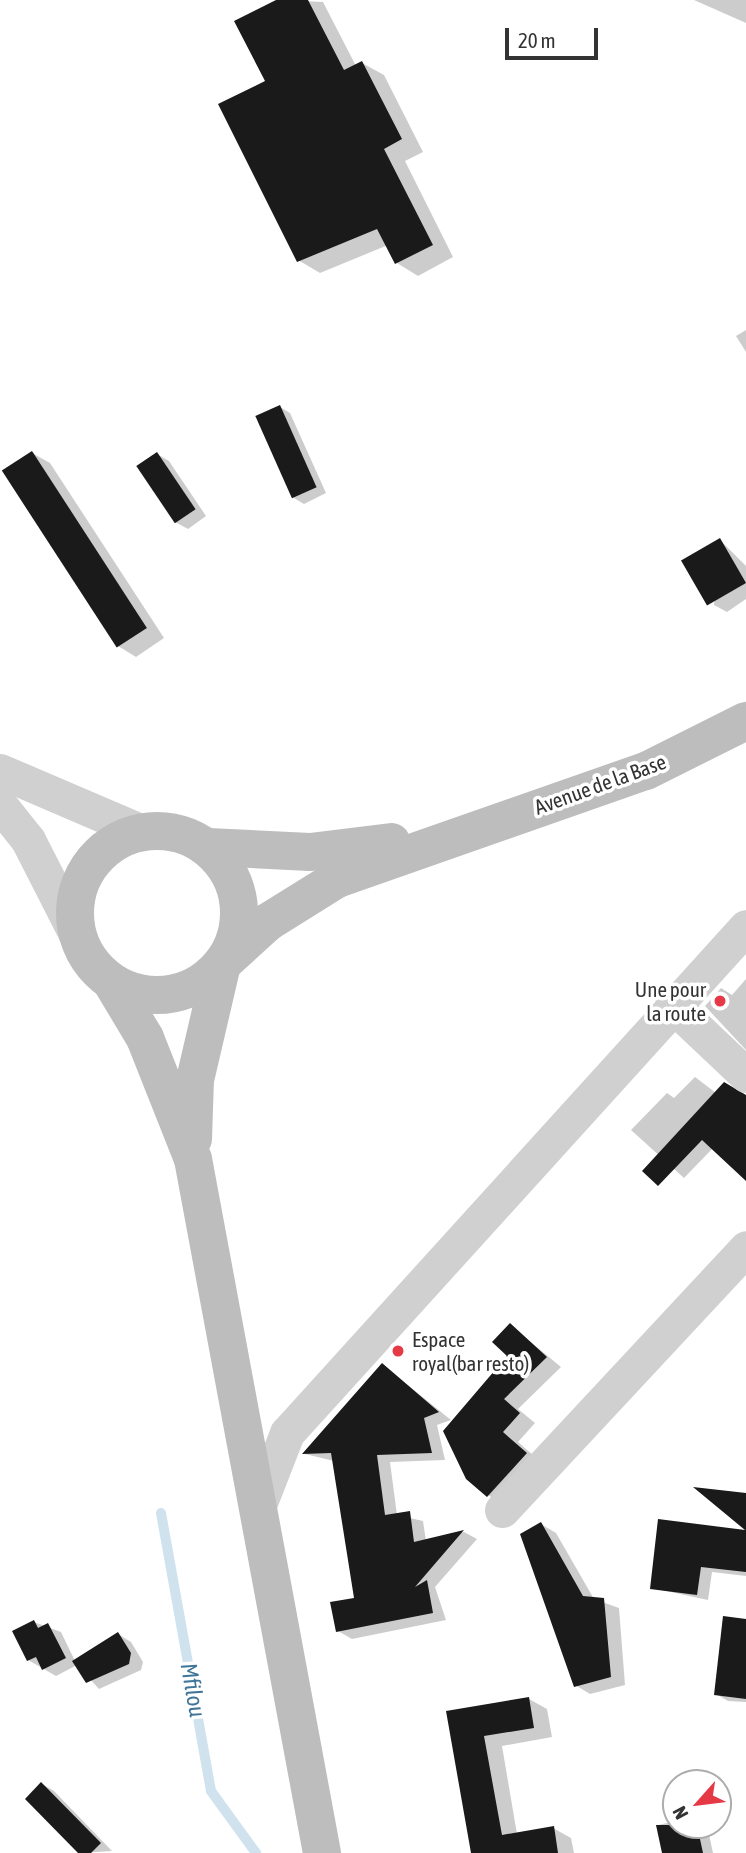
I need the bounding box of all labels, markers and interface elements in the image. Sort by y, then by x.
scale bar [508,14,601,58]
text: 20 m [518,28,556,52]
street label: Avenue de la Base [531,749,669,819]
place label: Une pour la route [635,976,706,1026]
marker: Une pour la route [712,993,728,1009]
place label: Espace royal(bar resto) [412,1326,529,1376]
marker: Espace royal(bar resto) [390,1343,406,1359]
water label: Mfilou [175,1661,211,1719]
north arrow [662,1769,732,1839]
text: N [668,1803,693,1823]

